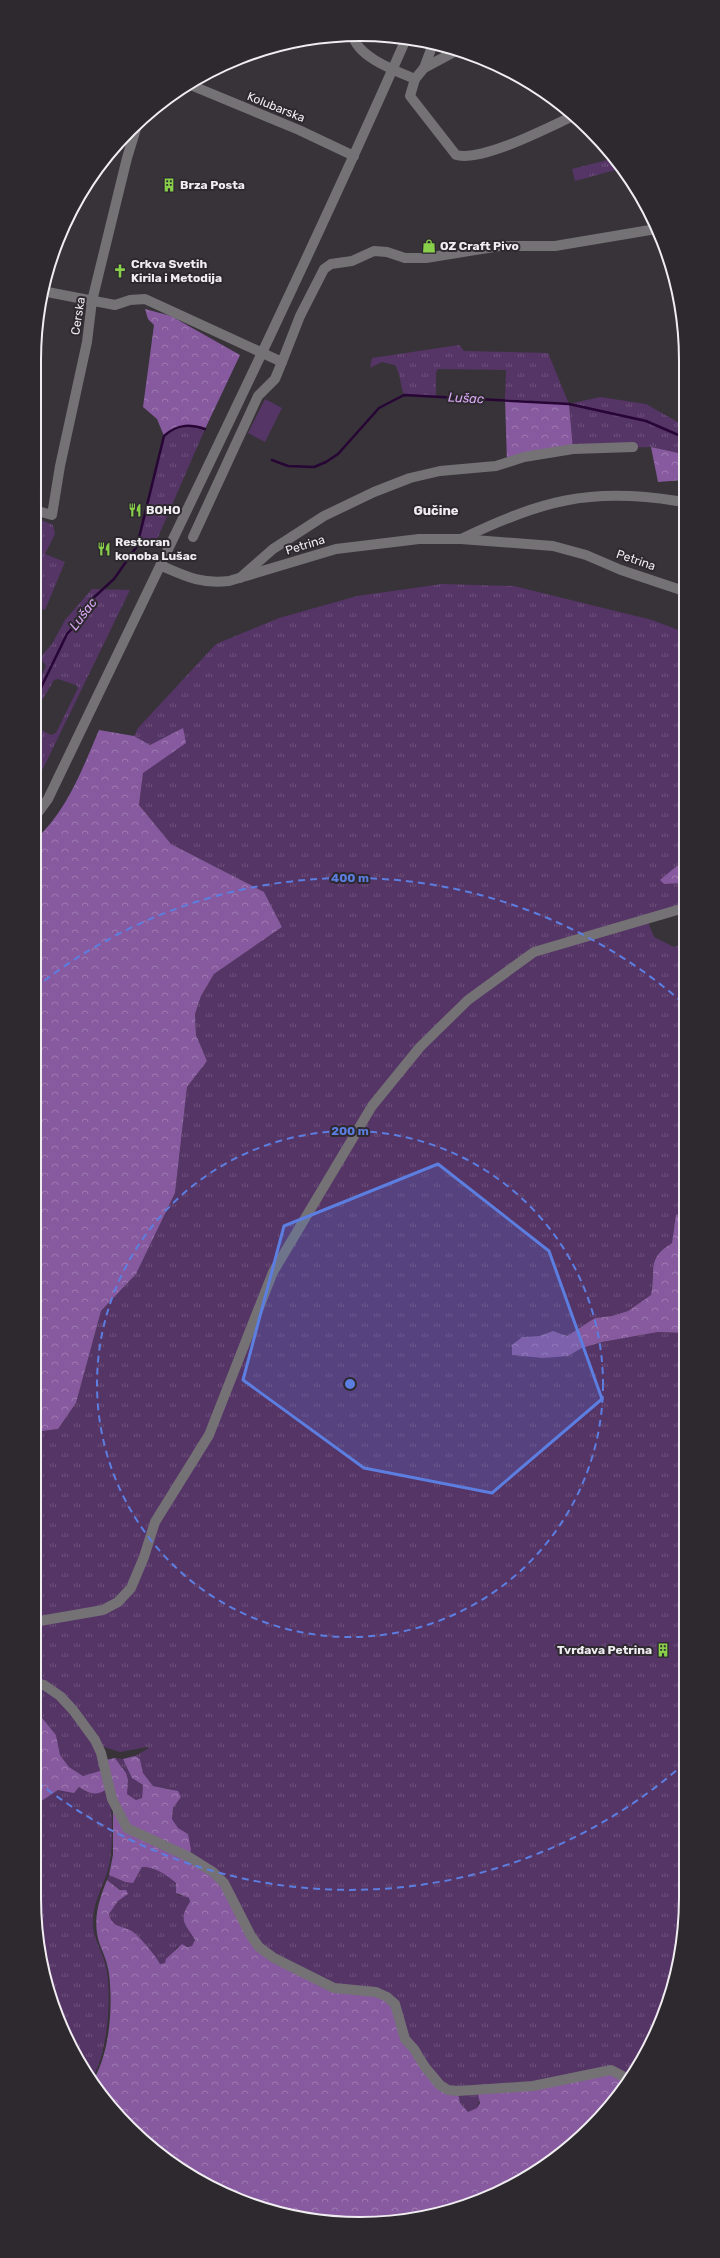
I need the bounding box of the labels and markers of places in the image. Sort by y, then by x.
building icon: Brza Posta [161,177,177,193]
place label: Brza Posta [180,178,245,192]
shop icon: OZ Craft Pivo [421,238,437,254]
place label: OZ Craft Pivo [440,239,519,253]
place label: Crkva Svetih Kirila i Metodija [131,257,222,285]
church icon: Crkva Svetih Kirila i Metodija [112,263,128,279]
restaurant icon: BOHO [127,502,143,518]
place label: BOHO [146,503,180,517]
place label: Restoran konoba Lušac [115,535,197,563]
restaurant icon: Restoran konoba Lušac [96,541,112,557]
centre of rings [343,1377,357,1391]
building icon: Tvrđava Petrina [655,1642,671,1658]
place label: Tvrđava Petrina [557,1643,652,1657]

